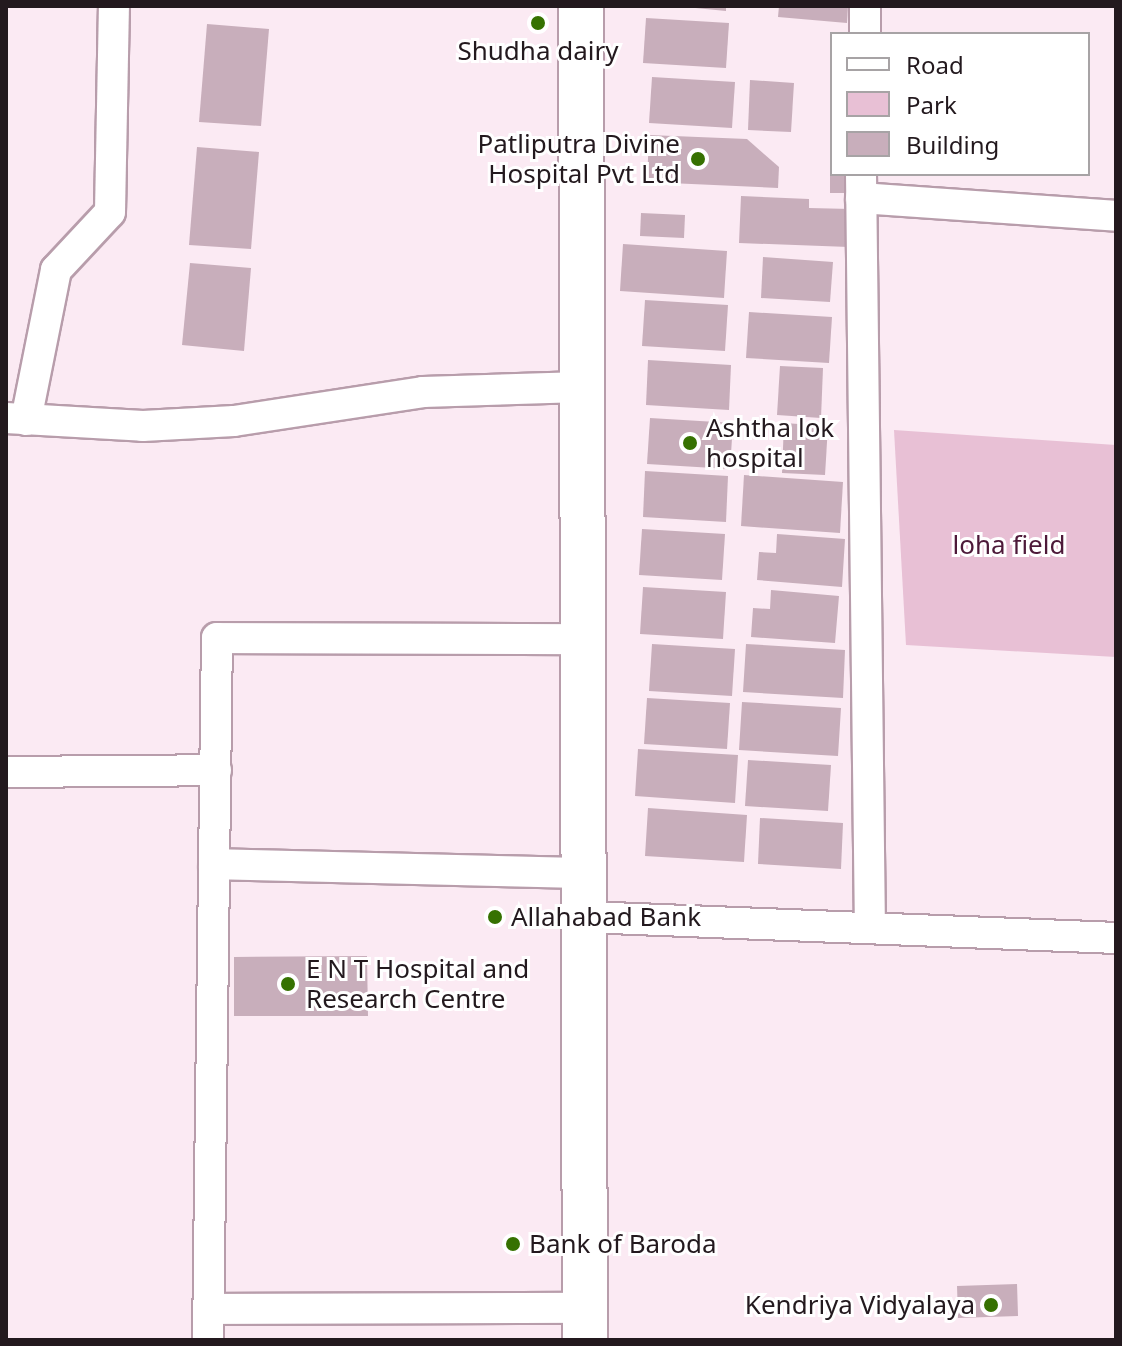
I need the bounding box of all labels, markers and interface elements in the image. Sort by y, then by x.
marker: Shudha dairy [529,14,547,32]
legend [830,32,1090,176]
place label: Shudha dairy [457,35,619,67]
text: Road [906,48,964,81]
text: Park [906,88,957,121]
place label: Patliputra Divine Hospital Pvt Ltd [478,128,680,190]
text: Building [906,128,999,161]
marker: Patliputra Divine Hospital Pvt Ltd [687,148,709,170]
place label: Ashtha lok hospital [706,412,834,474]
marker: Ashtha lok hospital [681,434,699,452]
park label: loha field [953,529,1065,561]
place label: Allahabad Bank [511,901,701,933]
marker: Allahabad Bank [486,908,504,926]
place label: E N T Hospital and Research Centre [306,953,529,1014]
marker: E N T Hospital and Research Centre [277,973,299,995]
place label: Bank of Baroda [529,1228,717,1260]
marker: Bank of Baroda [504,1235,522,1253]
place label: Kendriya Vidyalaya [745,1289,975,1321]
marker: Kendriya Vidyalaya [982,1296,1000,1314]

